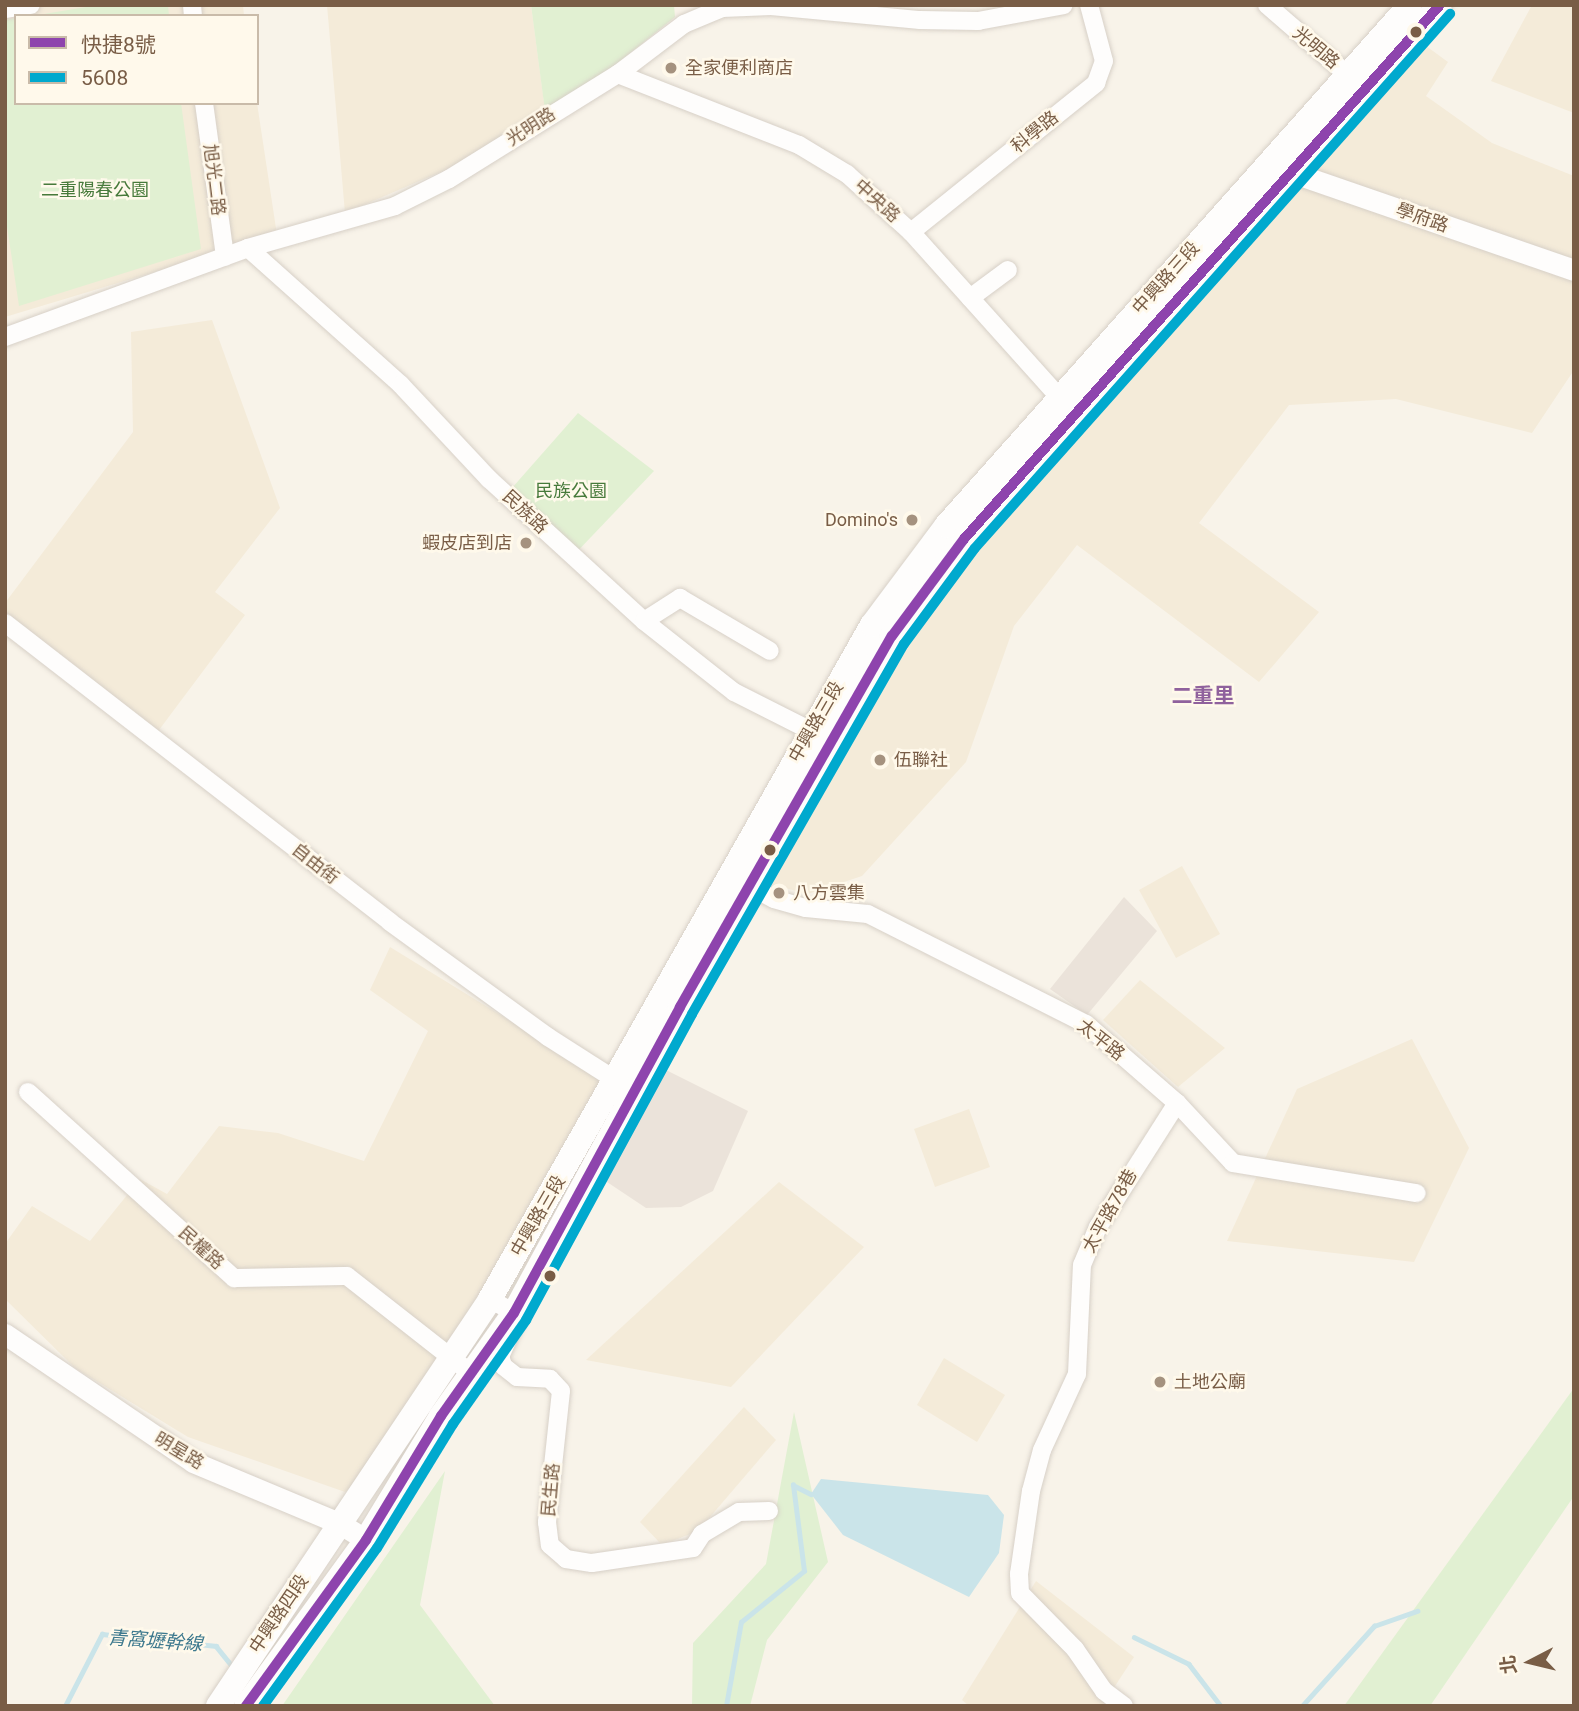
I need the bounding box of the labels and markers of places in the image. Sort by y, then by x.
unlabelled marker [1409,25,1423,39]
place label: 全家便利商店 [685,57,793,79]
marker: 全家便利商店 [663,60,679,76]
place label: Domino's [825,509,898,531]
marker: Domino's [904,512,920,528]
place label: 蝦皮店到店 [422,532,512,554]
marker: 蝦皮店到店 [518,535,534,551]
place label: 伍聯社 [894,749,948,771]
marker: 伍聯社 [872,752,888,768]
unlabelled marker [763,843,777,857]
place label: 八方雲集 [793,882,865,904]
marker: 八方雲集 [771,885,787,901]
unlabelled marker [543,1269,557,1283]
place label: 土地公廟 [1174,1371,1246,1393]
marker: 土地公廟 [1152,1374,1168,1390]

